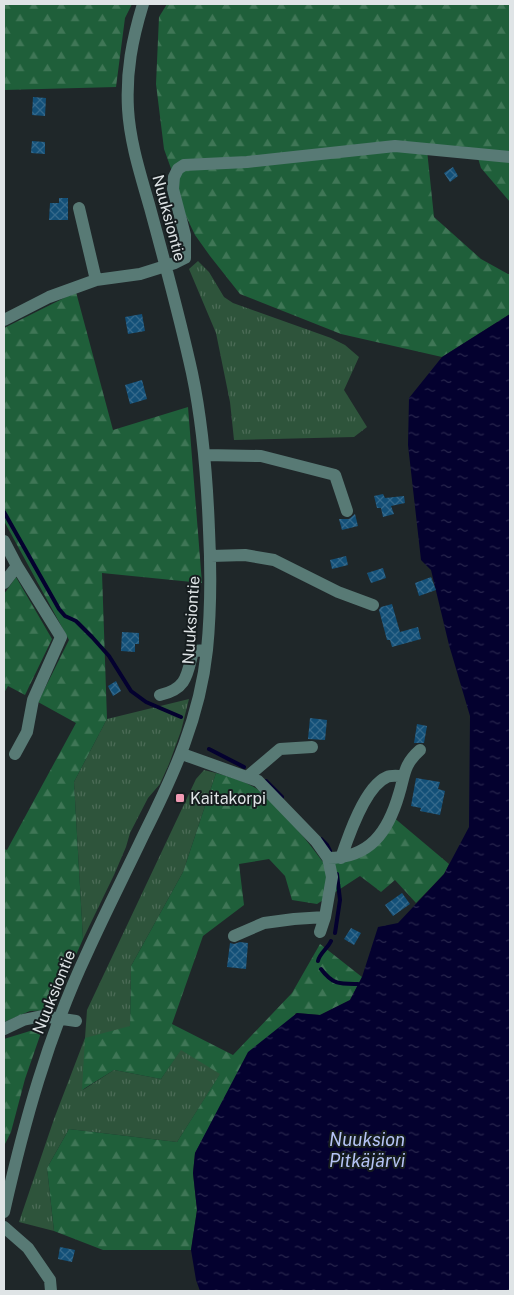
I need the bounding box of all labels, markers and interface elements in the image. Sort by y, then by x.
street label: Nuuksiontie [148,173,190,263]
street label: Nuuksiontie [178,575,204,665]
place label: Kaitakorpi [190,789,266,808]
marker: Kaitakorpi [174,792,186,804]
street label: Nuuksiontie [29,947,79,1037]
water label: Nuuksion Pitkäjärvi [329,1129,406,1171]

